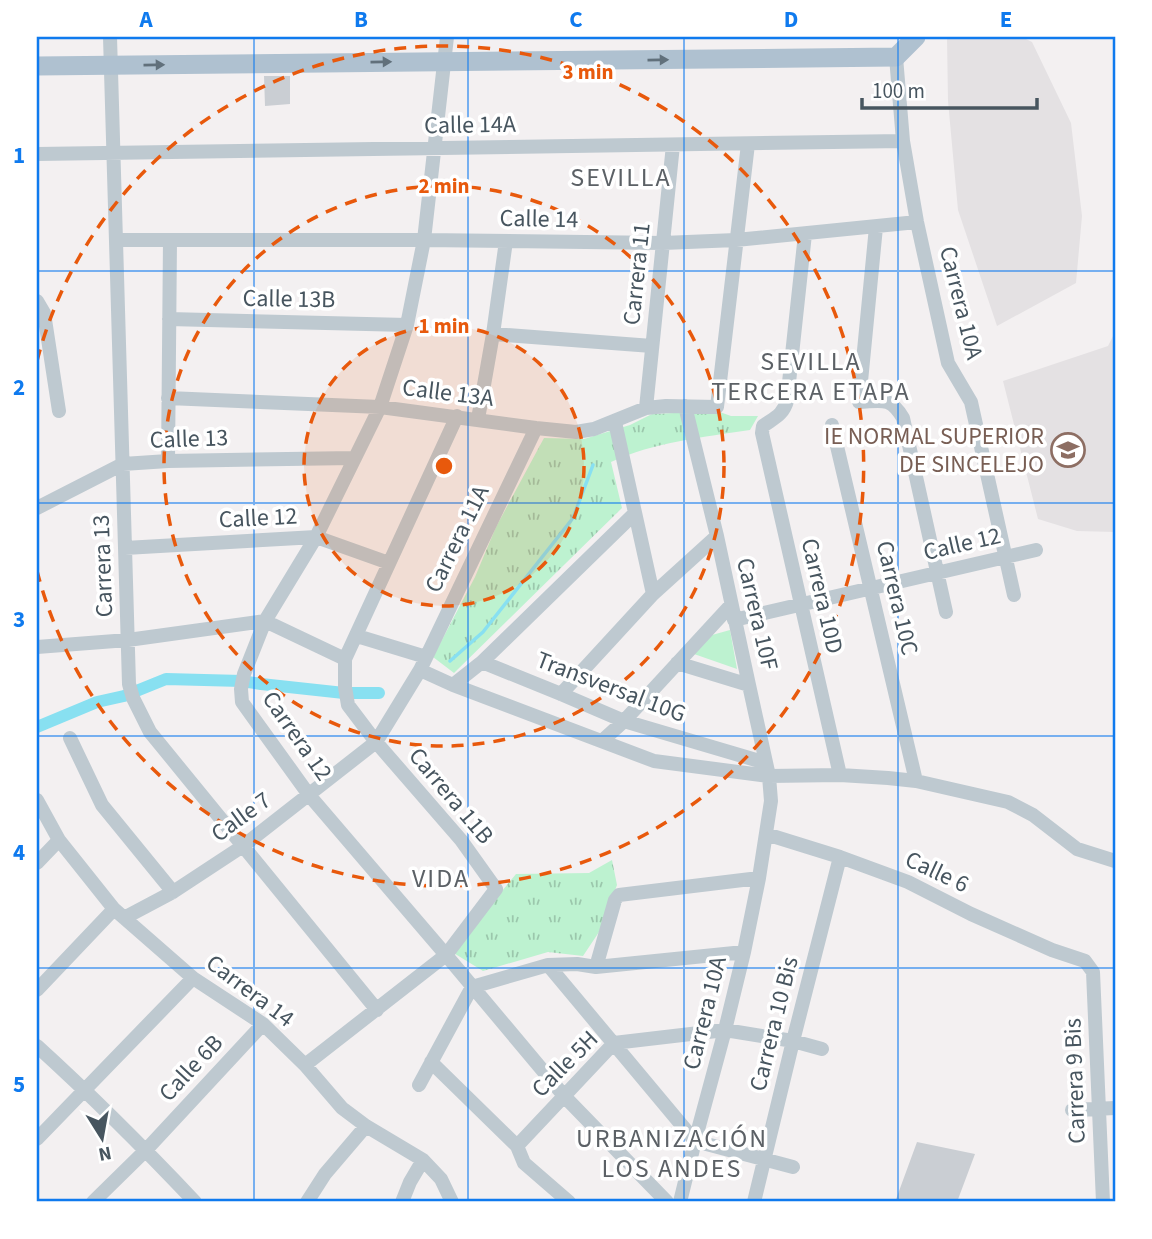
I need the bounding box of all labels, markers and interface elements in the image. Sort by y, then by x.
text: A [138,3,153,36]
text: B [354,3,368,36]
text: C [569,3,583,36]
text: D [784,3,798,36]
text: E [1000,3,1012,36]
one-way arrow [647,54,669,66]
one-way arrow [371,57,393,68]
text: 3 min [562,57,614,87]
one-way arrow [143,59,165,70]
scale bar [862,66,1036,110]
text: 100 m [872,76,925,106]
street label: Calle 14A [424,107,516,143]
text: 1 [13,139,25,172]
district label: SEVILLA [570,159,672,196]
text: 2 min [418,171,470,201]
street label: Calle 14 [499,201,579,237]
street label: Carrera 11 [614,221,660,327]
street label: Carrera 10A [930,243,992,363]
street label: Calle 13B [242,281,336,317]
text: 1 min [418,311,470,341]
district label: SEVILLA TERCERA ETAPA [711,343,911,410]
street label: Calle 13A [400,370,496,416]
text: 2 [13,371,25,404]
place label: IE NORMAL SUPERIOR DE SINCELEJO [824,419,1044,482]
street label: Calle 13 [149,420,229,458]
school or university icon: IE NORMAL SUPERIOR DE SINCELEJO [1049,431,1087,469]
centre of rings [432,454,456,478]
street label: Carrera 11A [416,479,498,599]
street label: Calle 12 [218,498,298,538]
street label: Carrera 13 [84,514,122,618]
street label: Calle 12 [920,518,1004,570]
street label: Carrera 10D [792,535,852,657]
street label: Carrera 10C [867,537,927,659]
street label: Carrera 10F [727,554,787,674]
text: 3 [13,603,25,636]
street label: Transversal 10G [531,642,691,732]
street label: Carrera 12 [253,684,341,788]
street label: Carrera 11B [400,740,502,852]
street label: Calle 7 [204,783,278,851]
text: 4 [13,836,25,869]
street label: Calle 6 [899,842,975,902]
district label: VIDA [412,860,470,897]
street label: Carrera 14 [198,946,302,1036]
street label: Carrera 10A [674,953,736,1073]
street label: Carrera 10 Bis [740,953,808,1095]
street label: Carrera 9 Bis [1055,1018,1095,1144]
street label: Calle 5H [524,1023,606,1105]
street label: Calle 6B [151,1027,231,1109]
text: 5 [13,1068,25,1101]
north arrow [66,1102,136,1172]
district label: URBANIZACIÓN LOS ANDES [576,1120,768,1187]
text: N [96,1139,114,1168]

